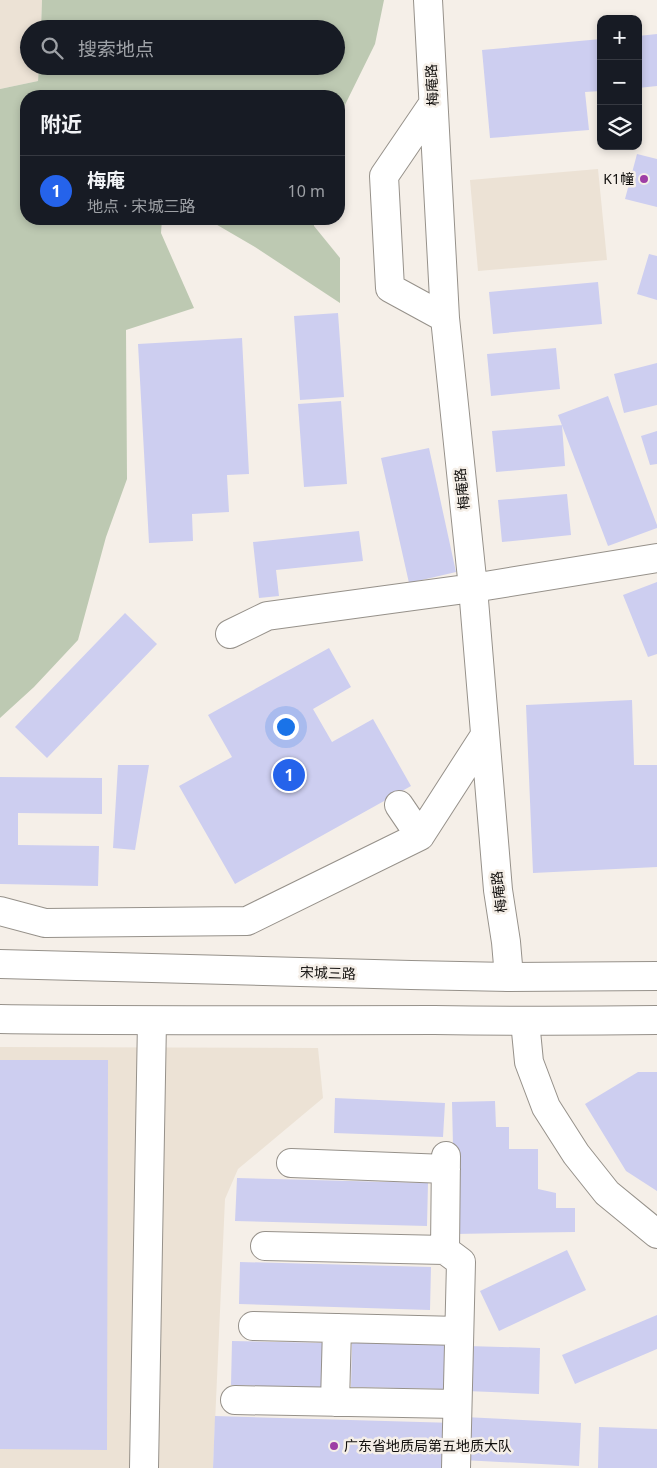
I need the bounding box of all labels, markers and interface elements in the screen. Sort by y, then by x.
map controls [597,15,642,150]
button: + [597,15,642,60]
search box [20,20,345,75]
icon: search [38,34,66,62]
text: 搜索地点 [78,36,154,62]
button: − [597,60,642,105]
street label: 梅庵路 [421,64,442,106]
button: layers [597,105,642,150]
text: 附近 [40,110,82,138]
text: 梅庵 [87,167,125,193]
place label: K1幢 [603,169,634,188]
marker: K1幢 [638,173,650,185]
text: 1 [51,180,61,202]
text: 10 m [288,180,325,202]
text: 地点 · 宋城三路 [87,195,196,217]
street label: 梅庵路 [450,467,473,511]
your location [273,714,299,740]
pin: 1 [273,756,305,794]
street label: 梅庵路 [487,870,510,914]
street label: 宋城三路 [300,962,356,983]
place label: 广东省地质局第五地质大队 [344,1436,512,1455]
marker: 广东省地质局第五地质大队 [328,1440,340,1452]

